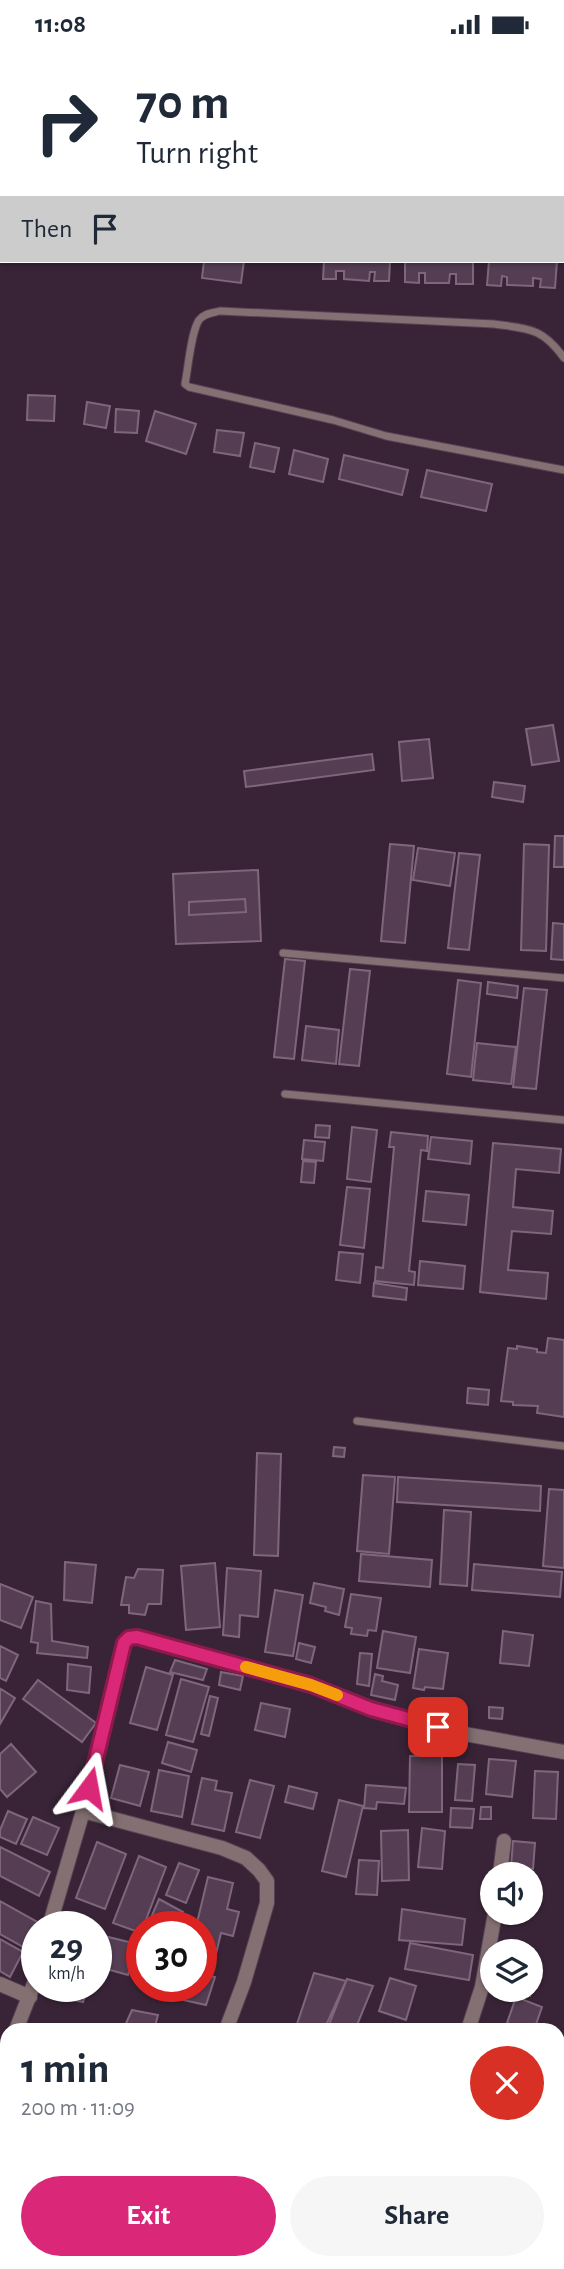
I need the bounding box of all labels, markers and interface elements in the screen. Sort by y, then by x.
text: 11:08 [35,11,86,37]
icon: right [21,77,112,168]
text: 70 m [136,79,230,128]
text: Turn right [136,137,258,169]
icon: arrive [86,210,124,248]
text: Then [21,216,72,242]
pin [408,1697,468,1757]
icon: arrive [419,1708,457,1746]
position arrow [52,1751,126,1825]
map controls [480,1862,543,2002]
button: sound [480,1862,543,1925]
speed limit sign: 30 [126,1911,217,2002]
text: 29 [50,1930,83,1965]
button: layers [480,1939,543,2002]
text: km/h [48,1965,85,1983]
button: close [470,2046,544,2120]
text: 1 min [21,2048,110,2090]
text: 200 m · 11:09 [21,2097,135,2120]
button: Exit [21,2176,276,2256]
button: Share [290,2176,544,2256]

